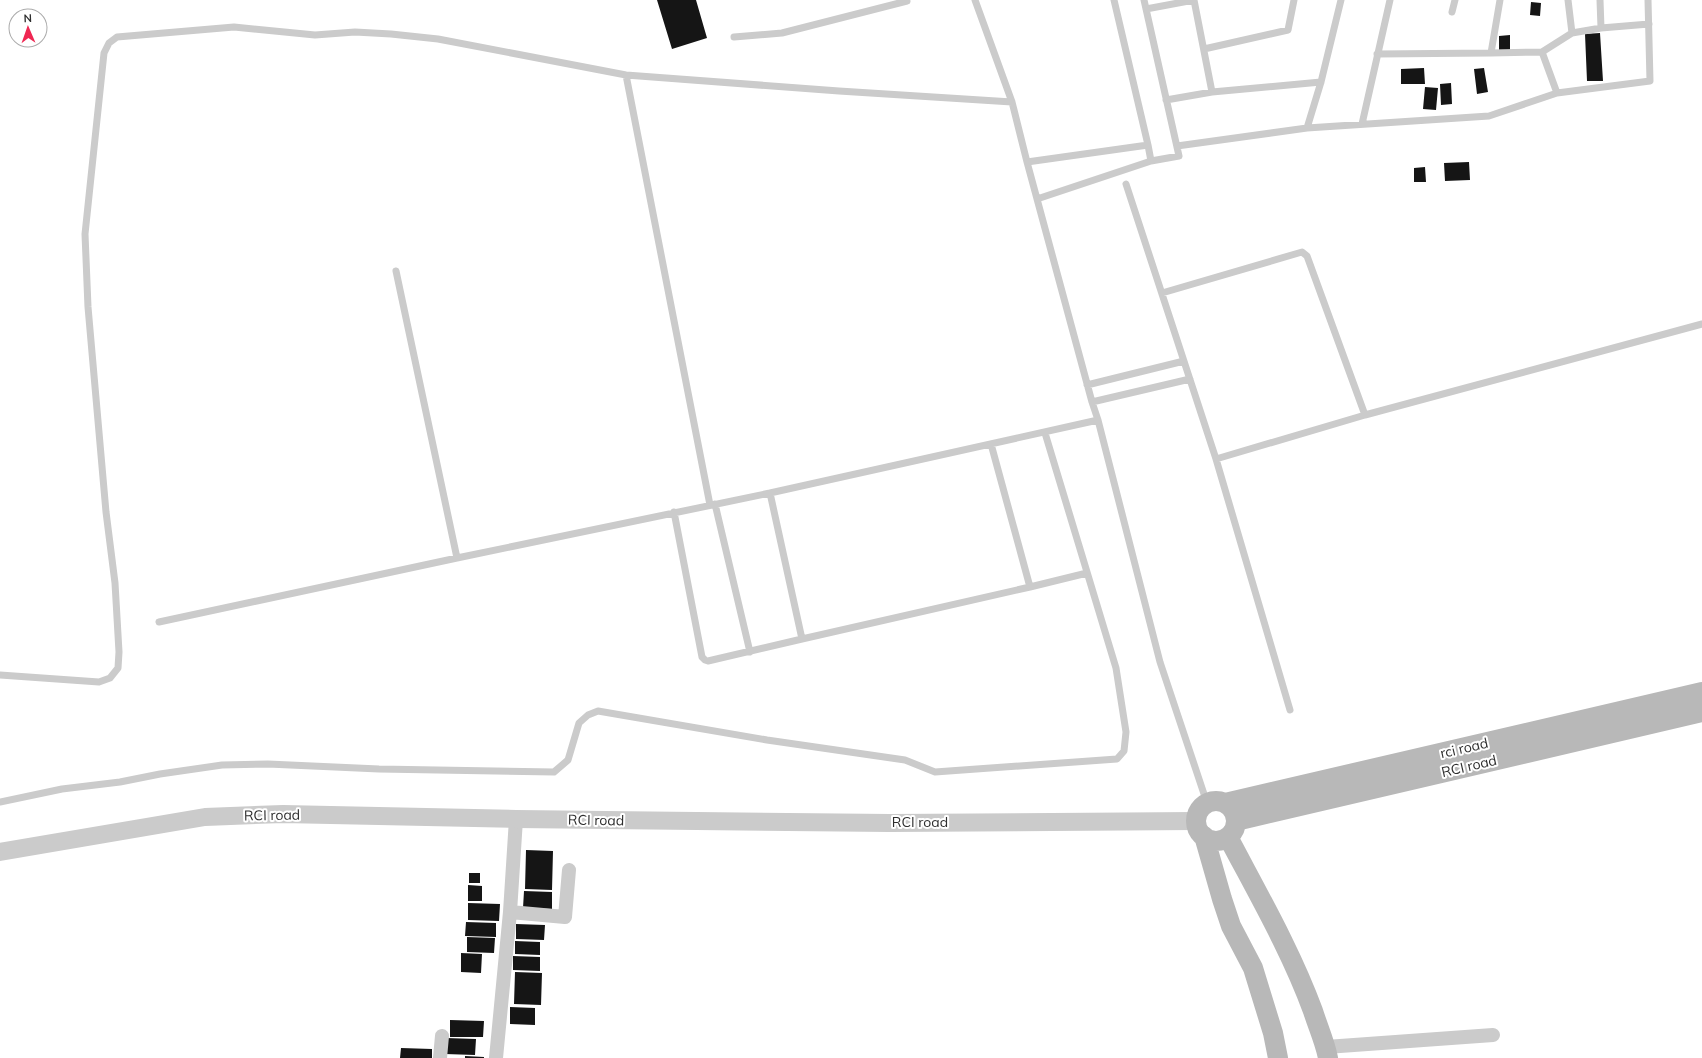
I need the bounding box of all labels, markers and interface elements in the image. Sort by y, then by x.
north arrow [8,8,48,48]
text: N [23,11,32,25]
street label: rci road [1438,734,1490,762]
street label: RCI road [1440,751,1498,781]
street label: RCI road [244,806,300,824]
street label: RCI road [568,811,624,829]
street label: RCI road [892,813,948,831]

